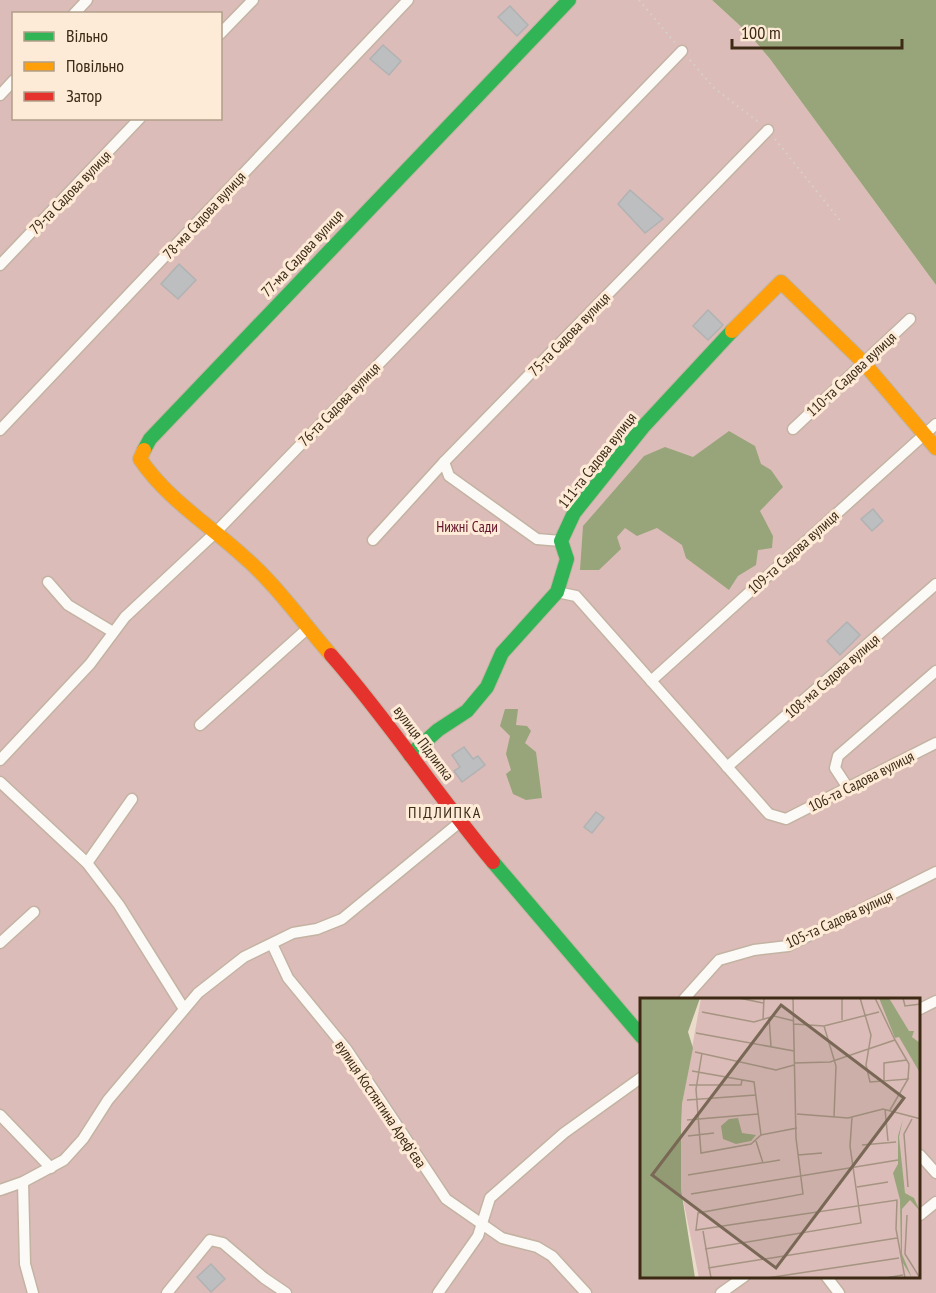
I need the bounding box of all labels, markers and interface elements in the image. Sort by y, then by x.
legend [12,12,222,120]
scale bar [732,12,902,50]
text: 100 m [741,21,781,44]
text: Вільно [66,24,108,47]
text: Повільно [66,54,124,77]
text: Затор [66,84,102,107]
street label: 79-та Садова вулиця [25,146,115,238]
street label: 78-ма Садова вулиця [159,167,249,263]
street label: 77-ма Садова вулиця [257,205,347,300]
street label: 75-та Садова вулиця [524,288,614,380]
street label: 110-та Садова вулиця [802,327,900,421]
street label: 76-та Садова вулиця [294,358,384,450]
street label: 111-та Садова вулиця [554,408,640,512]
street label: 109-та Садова вулиця [743,506,843,598]
park label: Нижні Сади [436,517,498,536]
street label: 108-ма Садова вулиця [781,630,883,722]
street label: вулиця Підлипка [390,702,458,784]
street label: 106-та Садова вулиця [805,746,917,816]
district label: ПІДЛИПКА [408,802,482,822]
street label: 105-та Садова вулиця [782,886,896,952]
inset map [640,998,921,1278]
street label: вулиця Костянтина Арефʼєва [331,1037,431,1171]

